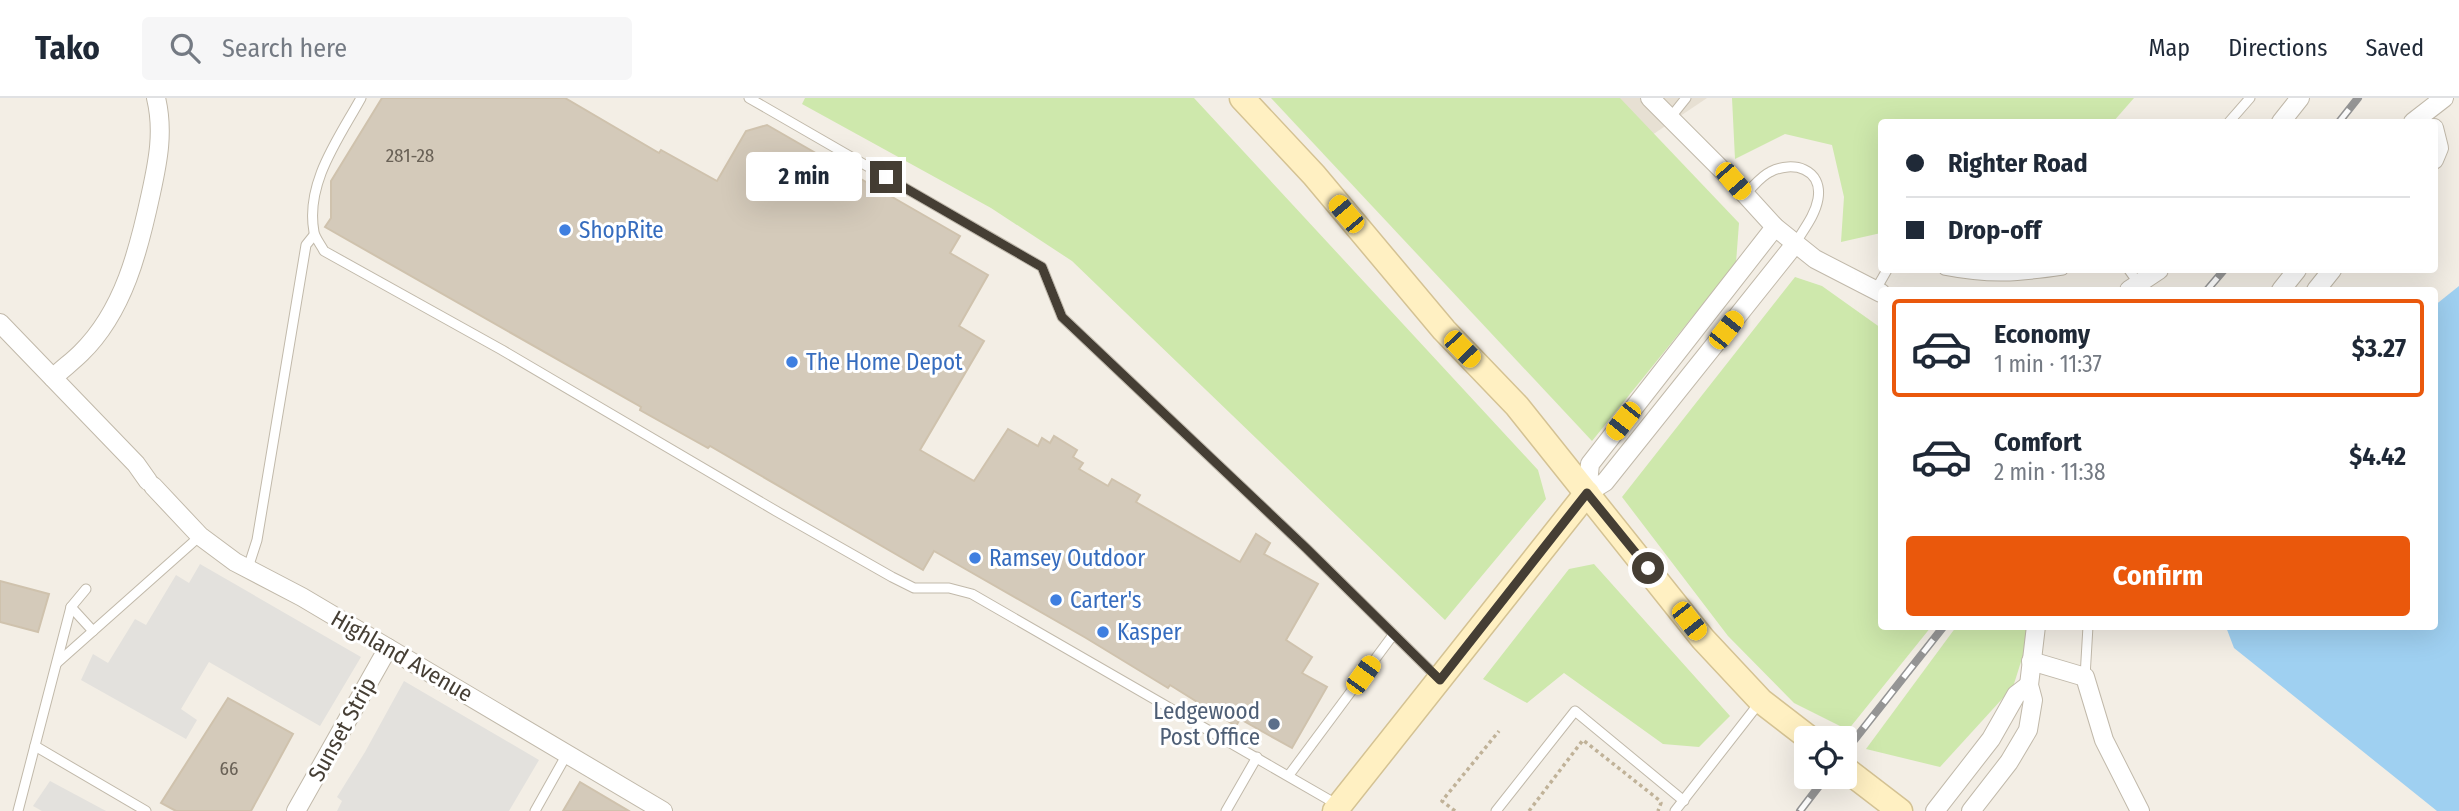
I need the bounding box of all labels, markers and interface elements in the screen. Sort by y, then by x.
search box [142,17,632,80]
text: Tako [35,28,100,68]
icon: search [166,29,204,67]
text: Search here [222,33,347,64]
text: Map [2149,34,2190,62]
text: Directions [2228,34,2327,62]
text: Saved [2365,34,2424,62]
house number: 281-28 [386,144,434,167]
text: Righter Road [1948,148,2088,179]
callout: 2 min [746,153,862,202]
car [1712,158,1755,204]
route end [870,161,902,193]
text: 2 min [779,162,830,190]
car [1325,191,1368,237]
text: Drop-off [1948,215,2041,246]
place label: ShopRite [579,216,664,244]
marker: ShopRite [557,222,573,238]
car [1705,307,1748,353]
icon: car [1910,317,1973,380]
text: Economy [1994,319,2090,350]
car [1440,327,1485,371]
text: $3.27 [2352,333,2406,364]
place label: The Home Depot [806,348,963,376]
text: 1 min · 11:37 [1994,350,2102,378]
marker: The Home Depot [784,354,800,370]
car [1602,398,1645,444]
icon: car [1910,425,1973,488]
text: Comfort [1994,427,2082,458]
text: $4.42 [2349,441,2406,472]
text: 2 min · 11:38 [1994,458,2105,486]
button: Confirm [1906,536,2410,616]
place label: Ramsey Outdoor [989,544,1145,572]
marker: Ramsey Outdoor [967,550,983,566]
route start [1632,552,1664,584]
place label: Carter's [1070,586,1142,614]
marker: Carter's [1048,592,1064,608]
car [1668,598,1711,644]
street label: Highland Avenue [326,604,478,708]
place label: Kasper [1117,618,1182,646]
marker: Kasper [1095,624,1111,640]
car [1343,652,1384,698]
street label: Sunset Strip [302,672,382,786]
place label: Ledgewood Post Office [1153,697,1260,751]
marker: Ledgewood Post Office [1266,716,1282,732]
map controls [1794,726,1857,789]
button: locate [1794,726,1857,789]
house number: 66 [220,757,238,780]

